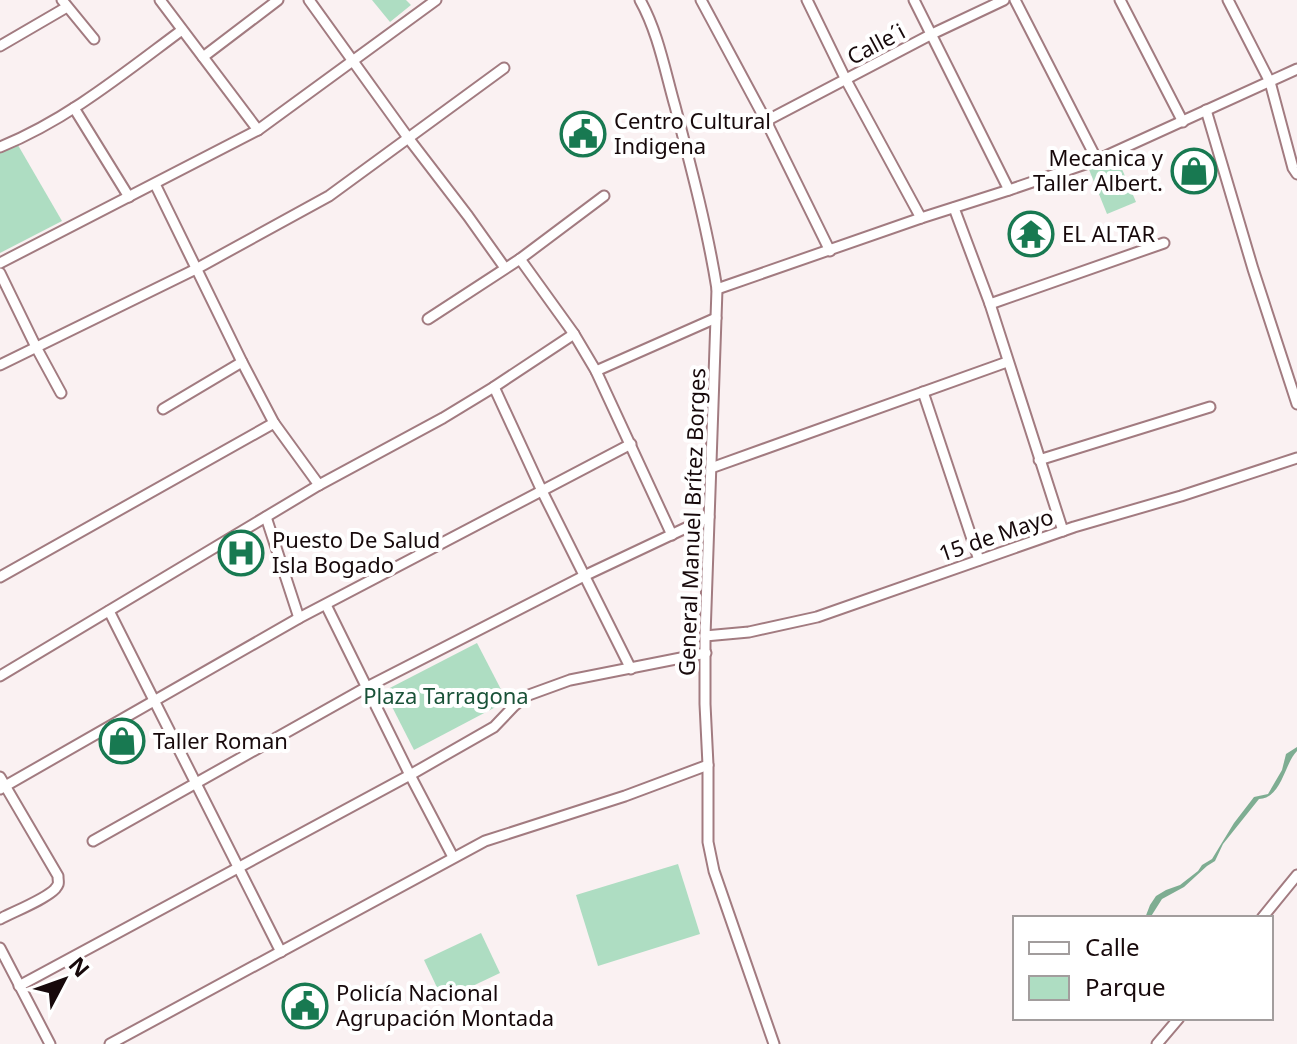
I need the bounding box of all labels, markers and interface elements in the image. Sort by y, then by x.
street label: Calle´i [841,15,910,71]
place label: Centro Cultural Indigena [614,105,771,160]
public building icon: Centro Cultural Indigena [559,110,607,158]
place label: Mecanica y Taller Albert. [1033,142,1164,197]
shop icon: Mecanica y Taller Albert. [1170,147,1218,195]
temple icon: EL ALTAR [1007,210,1055,258]
place label: EL ALTAR [1062,218,1155,248]
street label: General Manuel Brítez Borges [671,367,711,677]
street label: 15 de Mayo [934,500,1057,568]
place label: Puesto De Salud Isla Bogado [272,524,440,579]
hospital icon: Puesto De Salud Isla Bogado [217,529,265,577]
park label: Plaza Tarragona [363,680,529,710]
shop icon: Taller Roman [98,717,146,765]
place label: Taller Roman [153,725,288,755]
legend [1013,916,1273,1020]
text: Calle [1085,930,1140,963]
north arrow [24,940,104,1020]
text: N [63,950,97,983]
text: Parque [1085,970,1166,1003]
place label: Policía Nacional Agrupación Montada [336,977,554,1032]
public building icon: Policía Nacional Agrupación Montada [281,982,329,1030]

